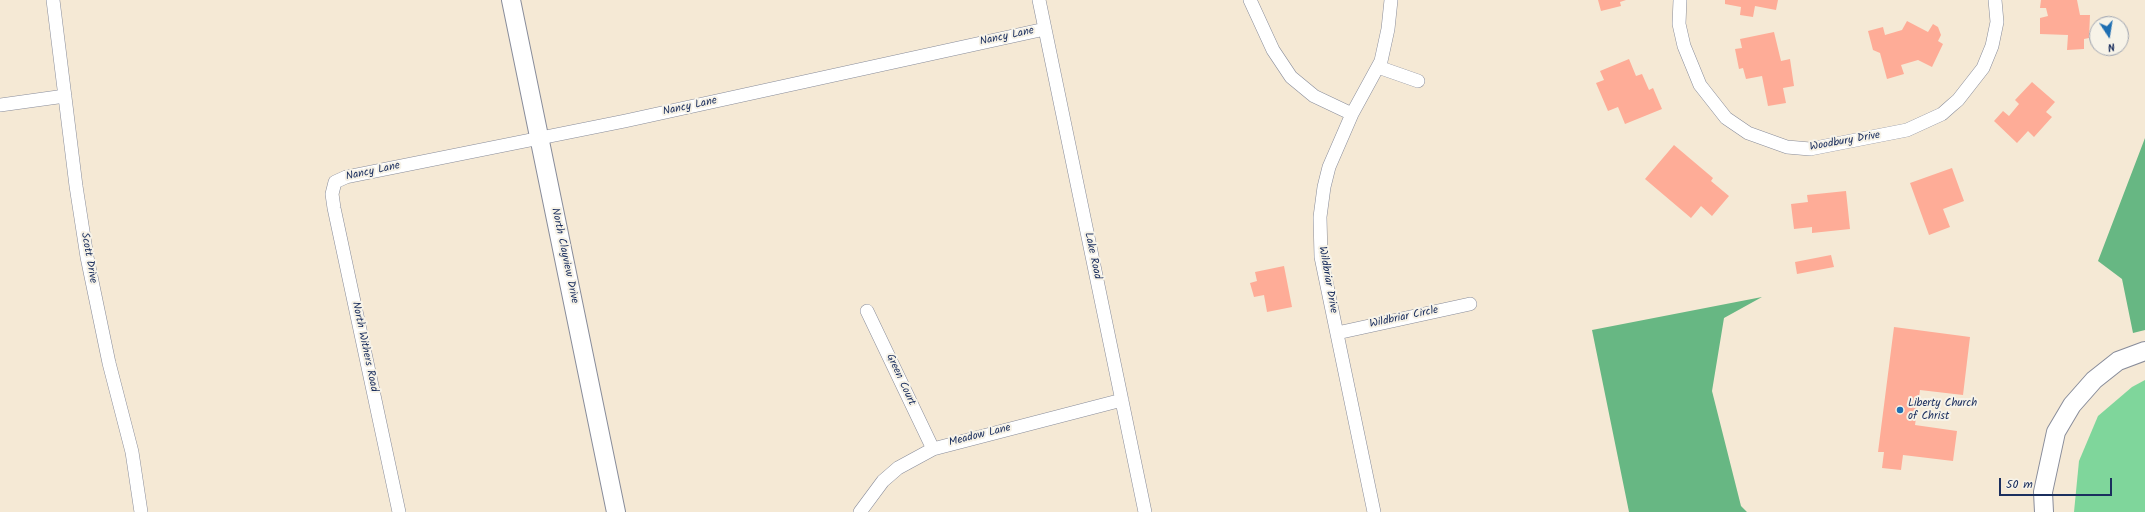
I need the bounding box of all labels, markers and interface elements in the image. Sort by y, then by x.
north arrow [2089,16,2129,56]
street label: Nancy Lane [979,25,1035,49]
text: N [2106,37,2117,56]
street label: Nancy Lane [662,95,718,119]
street label: Woodbury Drive [1809,129,1881,155]
street label: Nancy Lane [345,160,401,184]
street label: North Clayview Drive [547,207,581,305]
street label: Scott Drive [77,231,99,285]
street label: Lake Road [1081,231,1103,281]
street label: Wildbriar Drive [1315,246,1339,314]
street label: North Withers Road [348,301,380,393]
street label: Wildbriar Circle [1368,304,1440,332]
street label: Green Court [882,352,918,408]
place label: Liberty Church of Christ [1908,397,1977,423]
marker: Liberty Church of Christ [1895,405,1905,415]
street label: Meadow Lane [948,422,1012,450]
scale bar [2001,470,2114,496]
text: 50 m [2006,475,2033,494]

